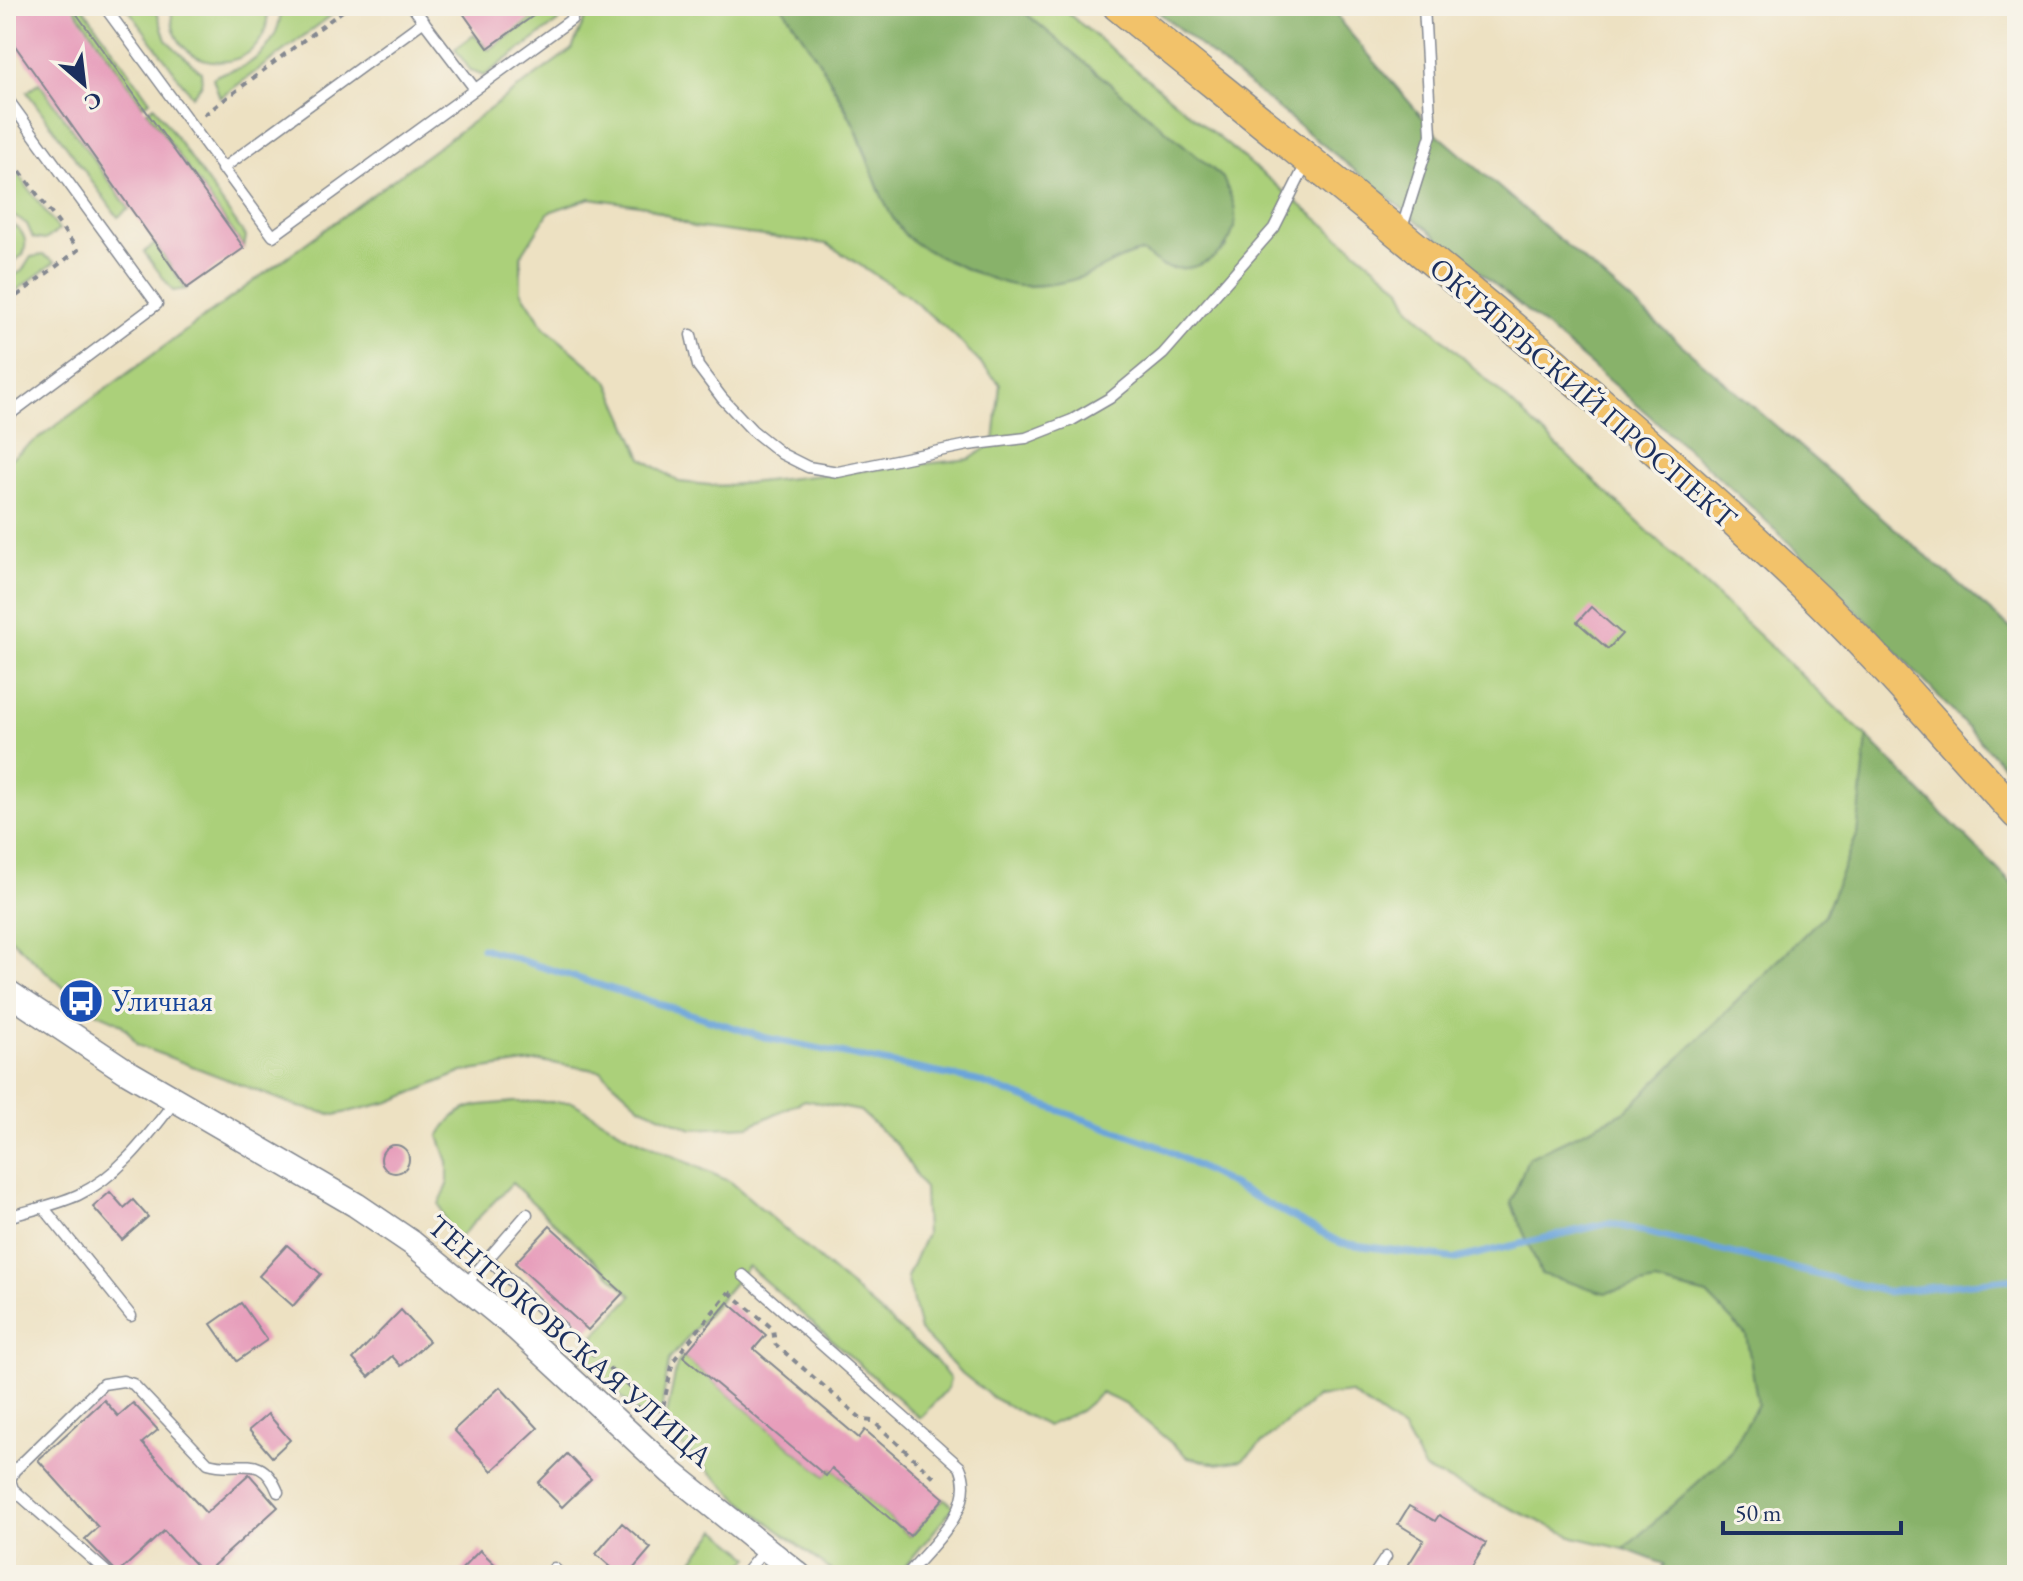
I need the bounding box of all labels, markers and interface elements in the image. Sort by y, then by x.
north arrow [44,44,124,124]
text: С [79,85,107,118]
street label: ОКТЯБРЬСКИЙ ПРОСПЕКТ [1421,248,1746,537]
bus stop icon: Уличная [57,977,105,1025]
place label: Уличная [111,981,213,1020]
street label: ТЕНТЮКОВСКАЯ УЛИЦА [420,1206,721,1475]
scale bar [1723,1485,1901,1535]
text: 50 m [1735,1497,1782,1528]

